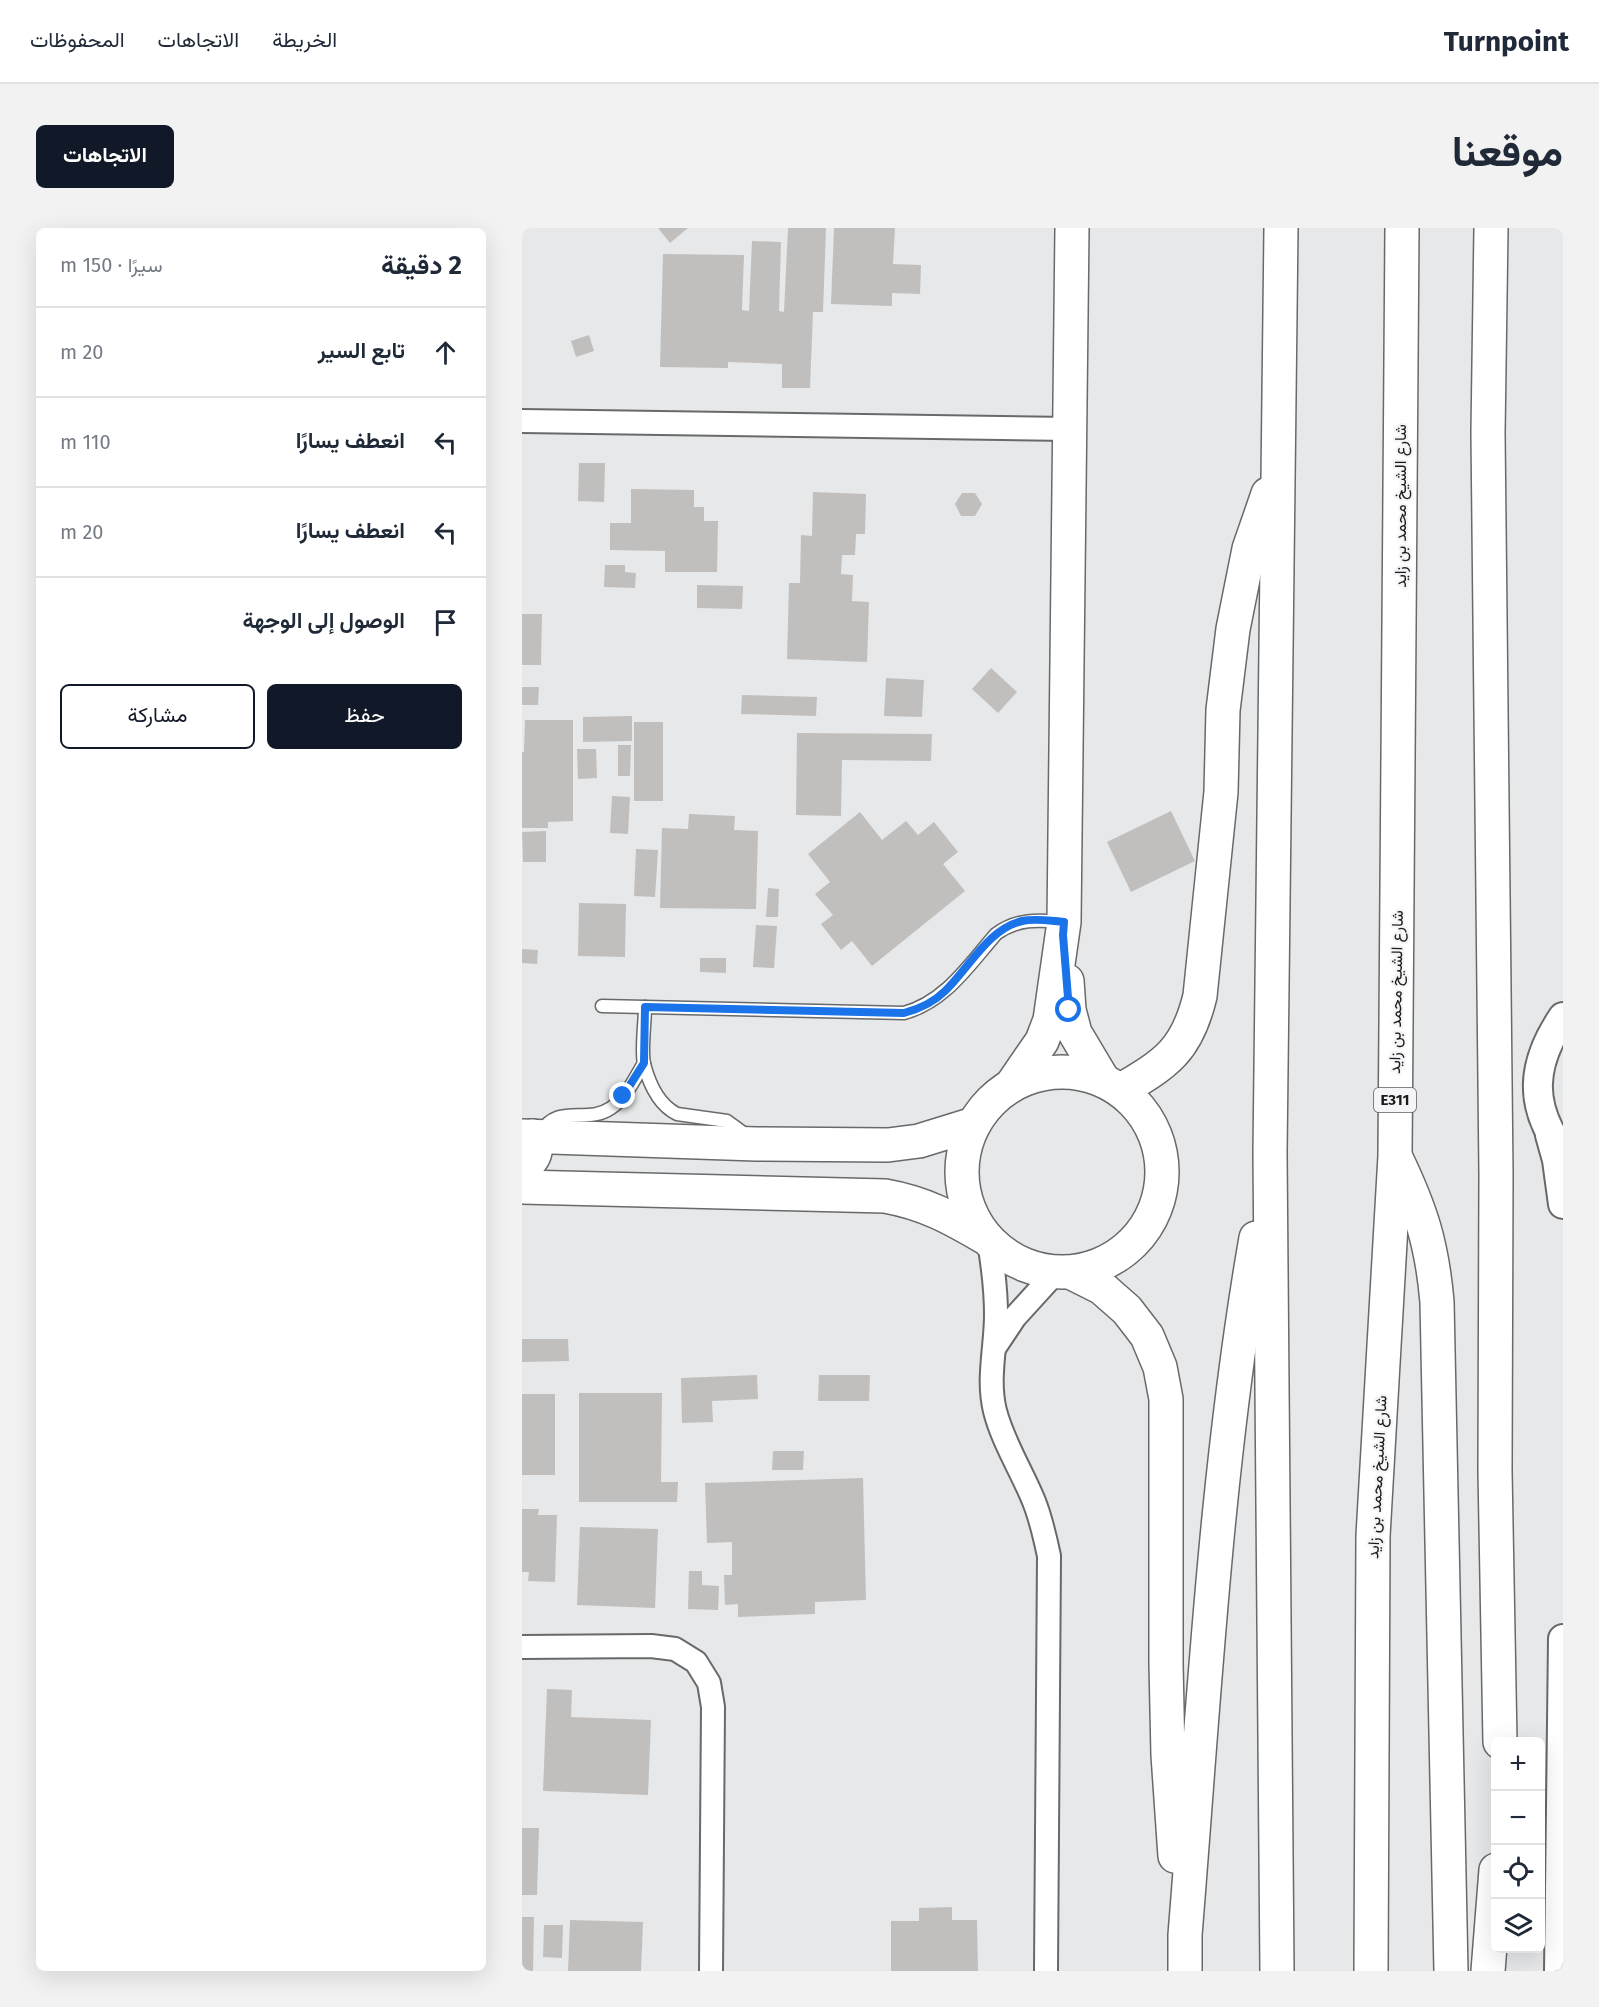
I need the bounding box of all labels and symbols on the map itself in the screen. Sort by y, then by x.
street label: شارع الشيخ محمد بن زايد [1391,424,1412,588]
street label: شارع الشيخ محمد بن زايد [1385,910,1409,1074]
route start [1055,996,1081,1022]
route end [609,1082,635,1108]
road number: E311 [1374,1088,1416,1112]
street label: شارع الشيخ محمد بن زايد [1363,1395,1393,1559]

